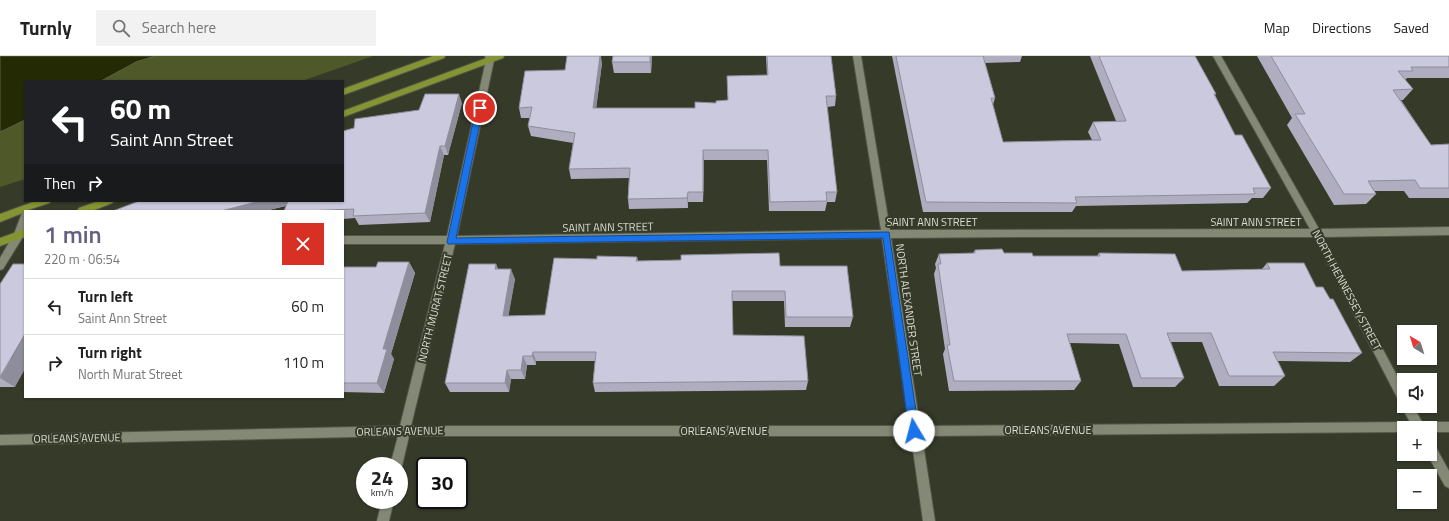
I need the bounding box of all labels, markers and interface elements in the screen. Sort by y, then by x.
search box [96,10,376,46]
text: Turnly [20,13,72,42]
text: Search here [142,16,216,39]
icon: search [110,17,132,39]
text: Map [1264,17,1290,38]
text: Directions [1312,17,1371,38]
text: Saved [1393,17,1429,38]
text: 60 m [110,87,171,130]
pin [463,91,497,125]
icon: left [44,96,96,148]
icon: arrive [469,97,491,119]
text: Saint Ann Street [110,126,233,153]
text: Then [44,172,76,195]
icon: right [84,172,106,194]
street label: SAINT ANN STREET [886,214,978,230]
street label: SAINT ANN STREET [1210,214,1302,230]
text: 1 min [44,216,102,252]
street label: SAINT ANN STREET [562,218,654,236]
button: close [282,223,324,265]
street label: NORTH HENNESSEY STREET [1308,227,1386,353]
street label: NORTH ALEXANDER STREET [892,243,926,378]
text: 220 m · 06:54 [44,249,120,269]
street label: NORTH MURAT STREET [414,252,456,364]
text: Turn left [78,285,133,308]
text: 60 m [291,295,324,318]
icon: left [44,296,66,318]
text: Saint Ann Street [78,308,167,328]
north arrow [1397,325,1437,365]
map controls [1397,325,1437,509]
text: Turn right [78,341,142,364]
text: 110 m [283,351,324,374]
icon: right [44,352,66,374]
text: North Murat Street [78,364,182,384]
button: sound [1397,373,1437,413]
position arrow [893,410,935,452]
button: + [1397,421,1437,461]
street label: ORLEANS AVENUE [356,422,444,440]
street label: ORLEANS AVENUE [1004,422,1092,438]
street label: ORLEANS AVENUE [680,423,768,439]
street label: ORLEANS AVENUE [33,429,121,447]
speed limit sign: 30 [416,457,468,509]
text: 24 [371,462,393,493]
button: − [1397,469,1437,509]
text: km/h [371,485,393,500]

